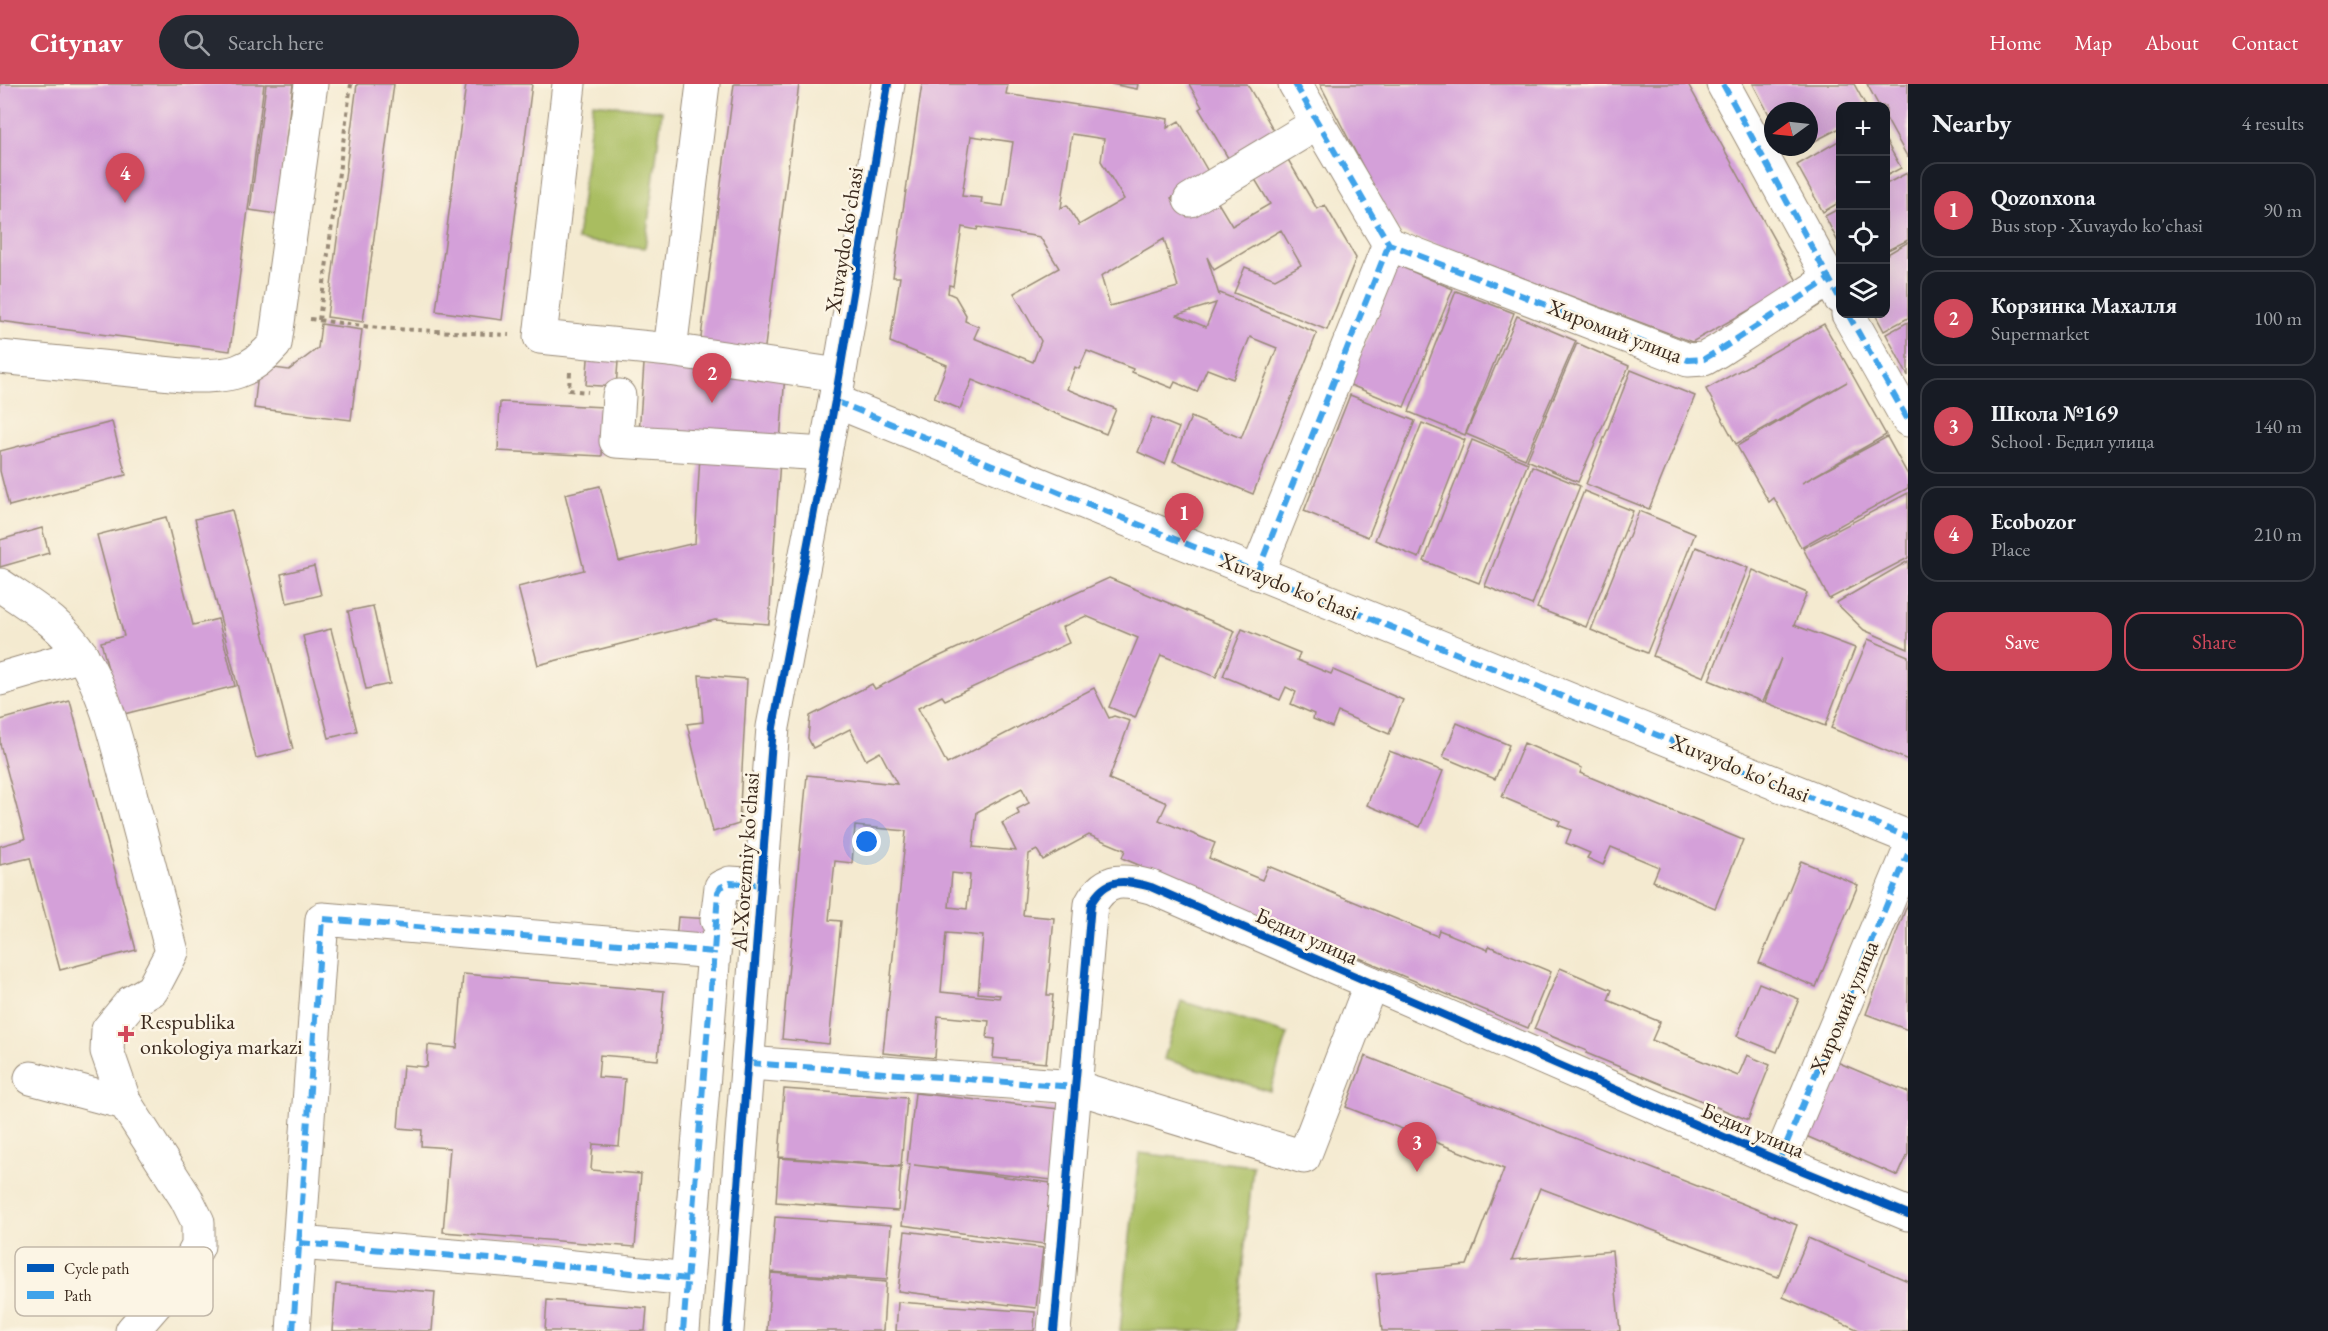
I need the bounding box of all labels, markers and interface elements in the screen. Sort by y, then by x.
search box [159,15,579,69]
text: Citynav [30,24,123,60]
icon: search [180,26,213,59]
text: Search here [228,28,324,57]
text: Home [1989,29,2041,56]
text: Map [2074,29,2112,56]
text: About [2145,29,2198,56]
text: Contact [2231,29,2298,56]
north arrow [1764,102,1818,156]
map controls [1836,102,1890,318]
button: + [1836,102,1890,156]
text: Nearby [1932,106,2012,140]
text: 4 results [2241,110,2304,136]
pin: 4 [106,154,144,203]
button: − [1836,156,1890,210]
street label: Xuvaydo ko'chasi [818,165,870,316]
text: Qozonxona [1991,183,2096,212]
text: 1 [1948,197,1959,223]
text: 90 m [2263,197,2302,223]
button: locate [1836,210,1890,264]
text: Bus stop · Xuvaydo ko'chasi [1991,212,2203,238]
button: layers [1836,264,1890,318]
text: Корзинка Махалля [1991,291,2177,320]
street label: Хиромий улица [1543,292,1687,370]
text: 2 [1948,305,1959,331]
text: 100 m [2254,305,2302,331]
text: Supermarket [1991,320,2089,346]
pin: 2 [692,354,732,403]
text: Школа №169 [1991,399,2118,428]
text: 3 [1948,413,1959,439]
text: 140 m [2254,413,2302,439]
text: School · Бедил улица [1991,428,2155,454]
pin: 1 [1164,494,1204,543]
text: Ecobozor [1991,507,2076,536]
text: 4 [1948,521,1959,547]
text: 210 m [2254,521,2302,547]
text: Place [1991,536,2030,562]
street label: Xuvaydo ko'chasi [1214,545,1363,627]
button: Save [1932,612,2112,671]
button: Share [2124,612,2304,671]
street label: Xuvaydo ko'chasi [1665,727,1814,809]
street label: Al-Xorezmiy ko'chasi [724,771,766,954]
your location [852,827,881,856]
street label: Бедил улица [1251,900,1363,972]
street label: Хиромий улица [1803,936,1885,1079]
place label: Respublika onkologiya markazi [140,1007,303,1061]
marker: Respublika onkologiya markazi [117,1025,135,1043]
street label: Бедил улица [1697,1095,1809,1165]
pin: 3 [1398,1122,1436,1172]
legend [15,1247,213,1316]
text: Cycle path [64,1258,129,1279]
text: Path [64,1285,92,1306]

